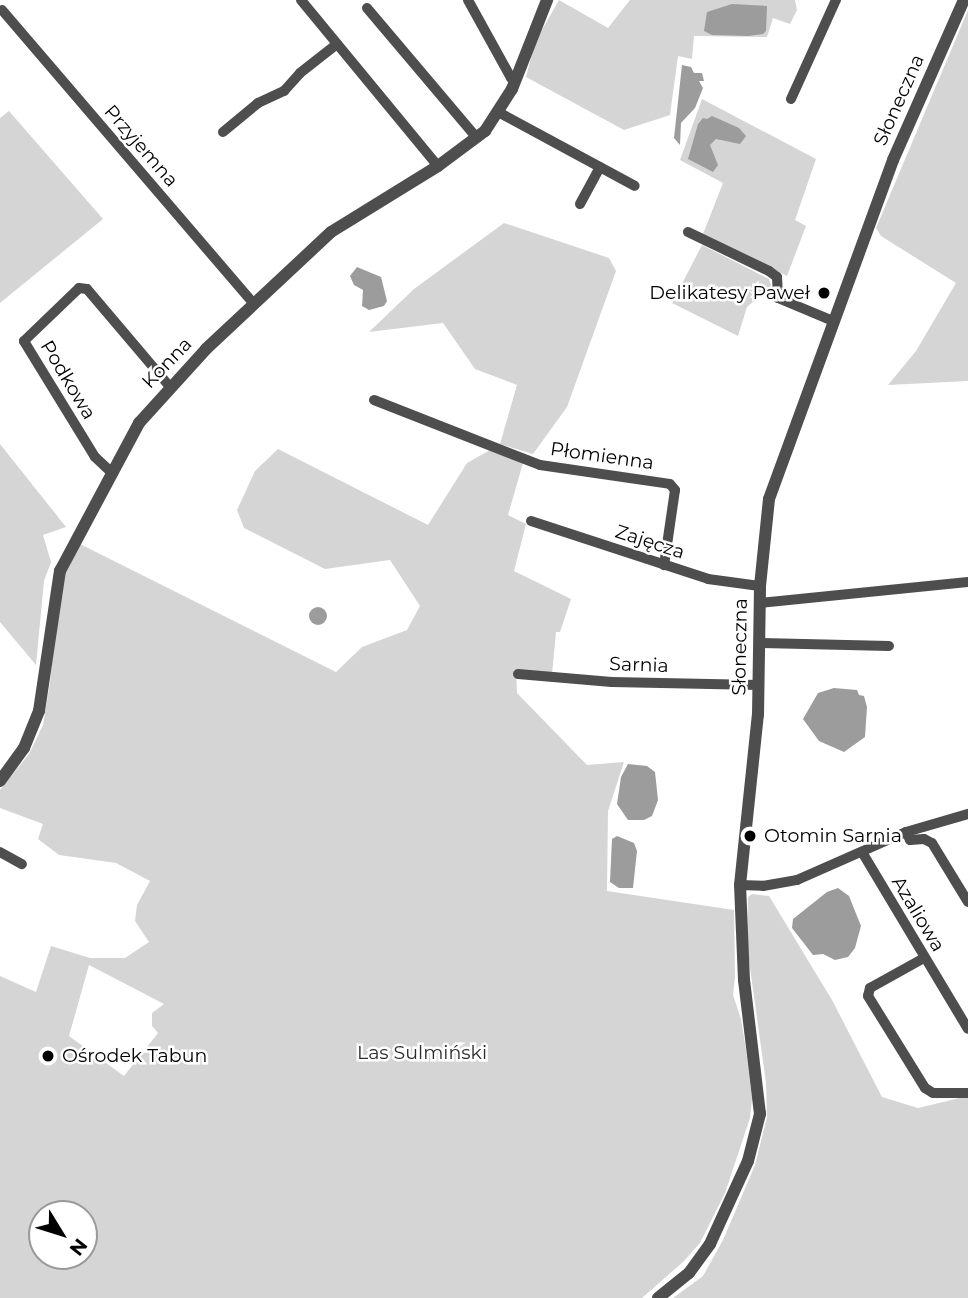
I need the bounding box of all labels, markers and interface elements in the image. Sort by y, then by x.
street label: Słoneczna [869,51,929,149]
street label: Przyjemna [99,100,183,192]
place label: Delikatesy Paweł [649,282,810,304]
marker: Delikatesy Paweł [816,285,832,301]
street label: Konna [137,333,197,393]
street label: Podkowa [35,336,101,424]
street label: Płomienna [549,437,655,475]
street label: Zajęcza [612,520,688,564]
street label: Słoneczna [728,598,752,696]
street label: Sarnia [609,653,669,677]
place label: Otomin Sarnia [764,825,902,847]
marker: Otomin Sarnia [742,828,758,844]
street label: Azaliowa [887,872,949,956]
park label: Las Sulmiński [357,1042,487,1064]
place label: Ośrodek Tabun [62,1045,207,1067]
marker: Ośrodek Tabun [40,1048,56,1064]
north arrow [28,1200,98,1270]
text: N [65,1234,92,1260]

